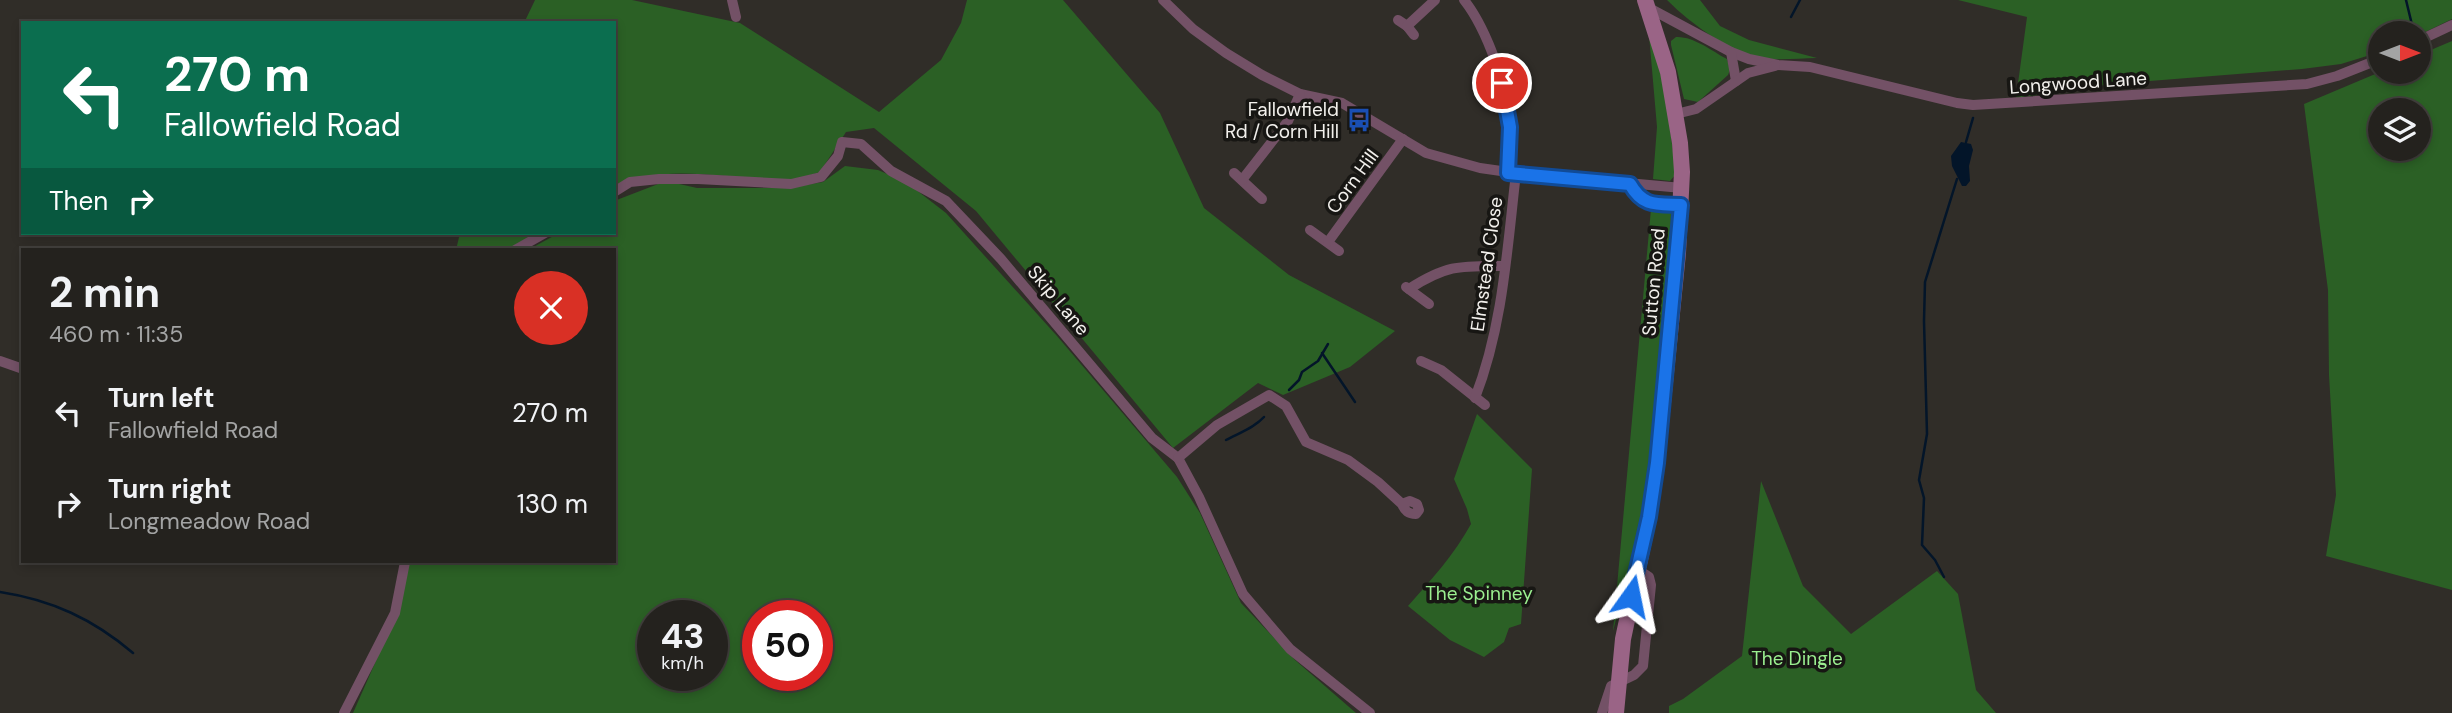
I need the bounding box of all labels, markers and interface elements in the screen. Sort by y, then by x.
north arrow [2368,21,2431,84]
map controls [2368,21,2431,161]
text: 270 m [164,42,310,106]
icon: left [49,49,140,140]
pin [1472,53,1532,113]
icon: arrive [1483,64,1521,102]
street label: Longwood Lane [2008,65,2148,100]
place label: Fallowfield Rd / Corn Hill [1225,97,1339,144]
button: layers [2368,98,2431,161]
text: Fallowfield Road [164,104,401,146]
bus stop icon: Fallowfield Rd / Corn Hill [1345,106,1373,134]
street label: Corn Hill [1321,144,1384,219]
icon: right [122,182,160,220]
text: Then [49,184,108,218]
street label: Elmstead Close [1465,195,1508,333]
street label: Sutton Road [1636,227,1671,337]
street label: Skip Lane [1022,260,1095,341]
text: 2 min [49,265,160,320]
button: close [514,271,588,345]
text: 460 m · 11:35 [49,319,183,349]
text: Turn left [108,381,215,415]
icon: left [49,394,87,432]
text: 270 m [512,396,588,430]
text: Fallowfield Road [108,415,278,445]
text: Turn right [108,472,232,506]
icon: right [49,485,87,523]
text: 130 m [517,487,588,521]
text: Longmeadow Road [108,506,310,536]
position arrow [1594,559,1668,633]
park label: The Spinney [1425,581,1533,606]
speed limit sign: 50 [742,600,833,691]
text: 43 [661,613,704,659]
park label: The Dingle [1751,646,1843,671]
text: km/h [661,651,704,675]

